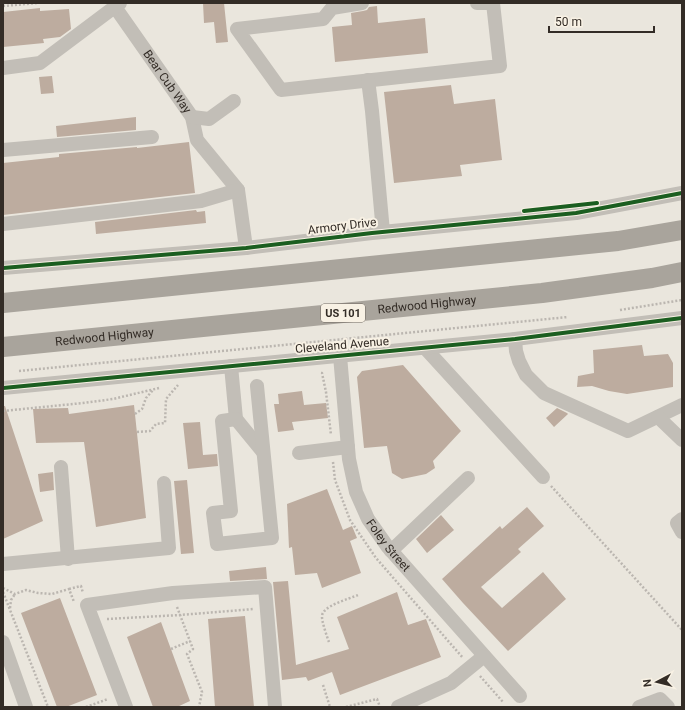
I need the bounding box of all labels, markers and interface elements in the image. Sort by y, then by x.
scale bar [549,8,654,34]
text: 50 m [555,15,582,29]
street label: Bear Cub Way [140,47,194,116]
street label: Armory Drive [307,215,377,237]
street label: Redwood Highway [377,293,477,316]
road number: US 101 [321,304,365,322]
street label: Redwood Highway [55,325,155,349]
street label: Cleveland Avenue [294,334,390,356]
street label: Foley Street [363,516,413,574]
north arrow [637,662,677,702]
text: N [641,678,654,688]

